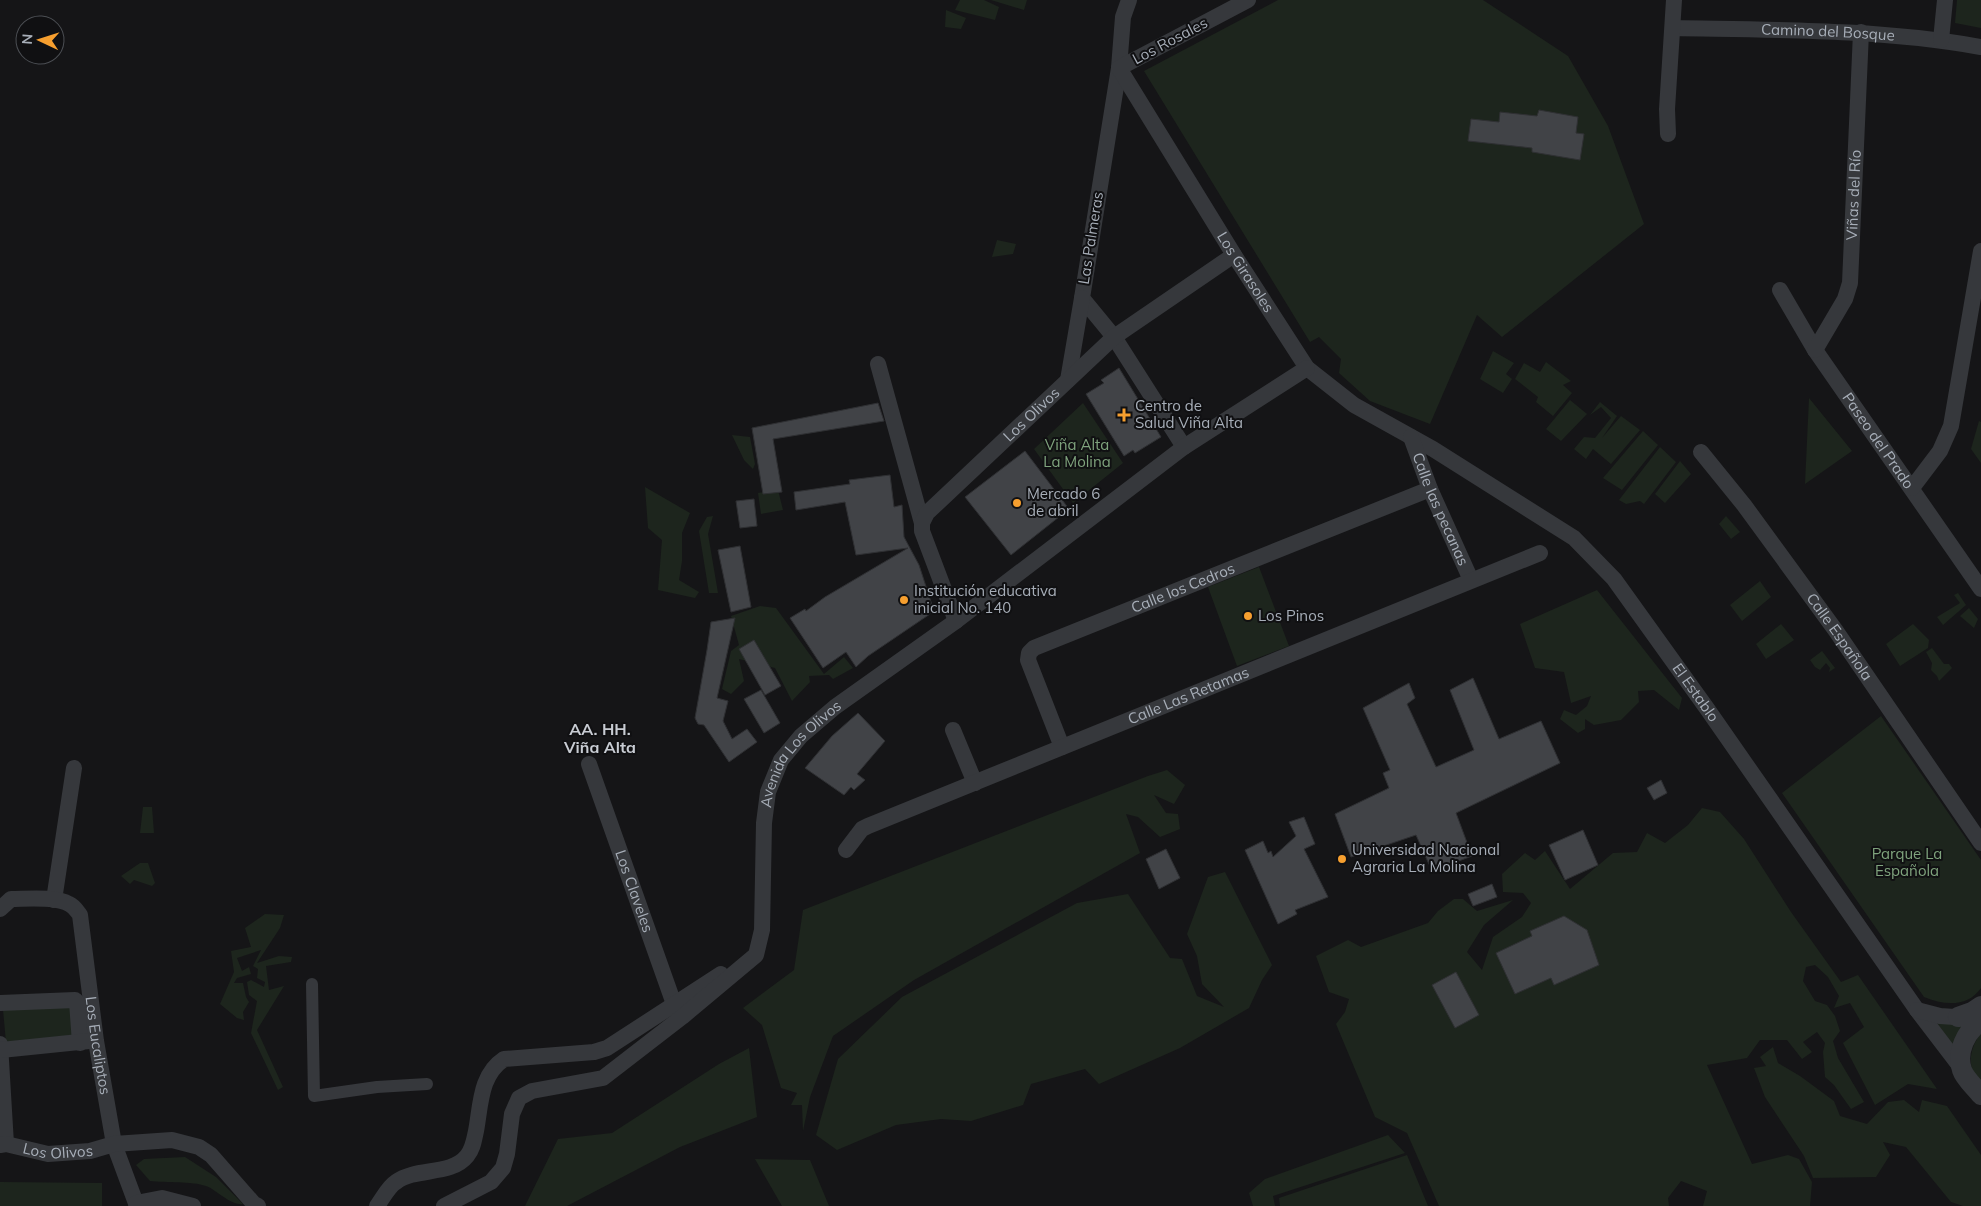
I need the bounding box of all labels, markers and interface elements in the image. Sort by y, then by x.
street label: Los Rosales [1129,13,1211,68]
north arrow [15,15,65,65]
street label: Camino del Bosque [1761,19,1896,45]
text: N [18,33,36,45]
street label: Viñas del Río [1842,149,1865,241]
street label: Las Palmeras [1074,190,1107,286]
street label: Los Girasoles [1213,228,1279,316]
street label: Los Olivos [999,383,1063,445]
street label: Paseo del Prado [1838,389,1918,492]
place label: Centro de Salud Viña Alta [1135,396,1243,432]
marker: Centro de Salud Viña Alta [1117,408,1131,422]
park label: Viña Alta La Molina [1043,435,1111,471]
street label: Calle las pecanas [1409,450,1473,569]
place label: Mercado 6 de abril [1027,484,1100,520]
marker: Mercado 6 de abril [1011,497,1023,509]
street label: Calle los Cedros [1128,558,1237,617]
place label: Institución educativa inicial No. 140 [914,581,1057,617]
street label: Calle Española [1802,589,1877,684]
marker: Institución educativa inicial No. 140 [898,594,910,606]
place label: Los Pinos [1258,606,1324,625]
marker: Los Pinos [1242,610,1254,622]
street label: El Establo [1668,659,1723,725]
street label: Calle Las Retamas [1125,662,1252,728]
street label: Avenida Los Olivos [756,696,845,809]
district label: AA. HH. Viña Alta [563,719,636,757]
place label: Universidad Nacional Agraria La Molina [1352,840,1500,876]
park label: Parque La Española [1872,844,1942,880]
street label: Los Claveles [611,847,658,935]
marker: Universidad Nacional Agraria La Molina [1336,853,1348,865]
street label: Los Eucaliptos [81,995,115,1096]
street label: Los Olivos [21,1138,94,1163]

